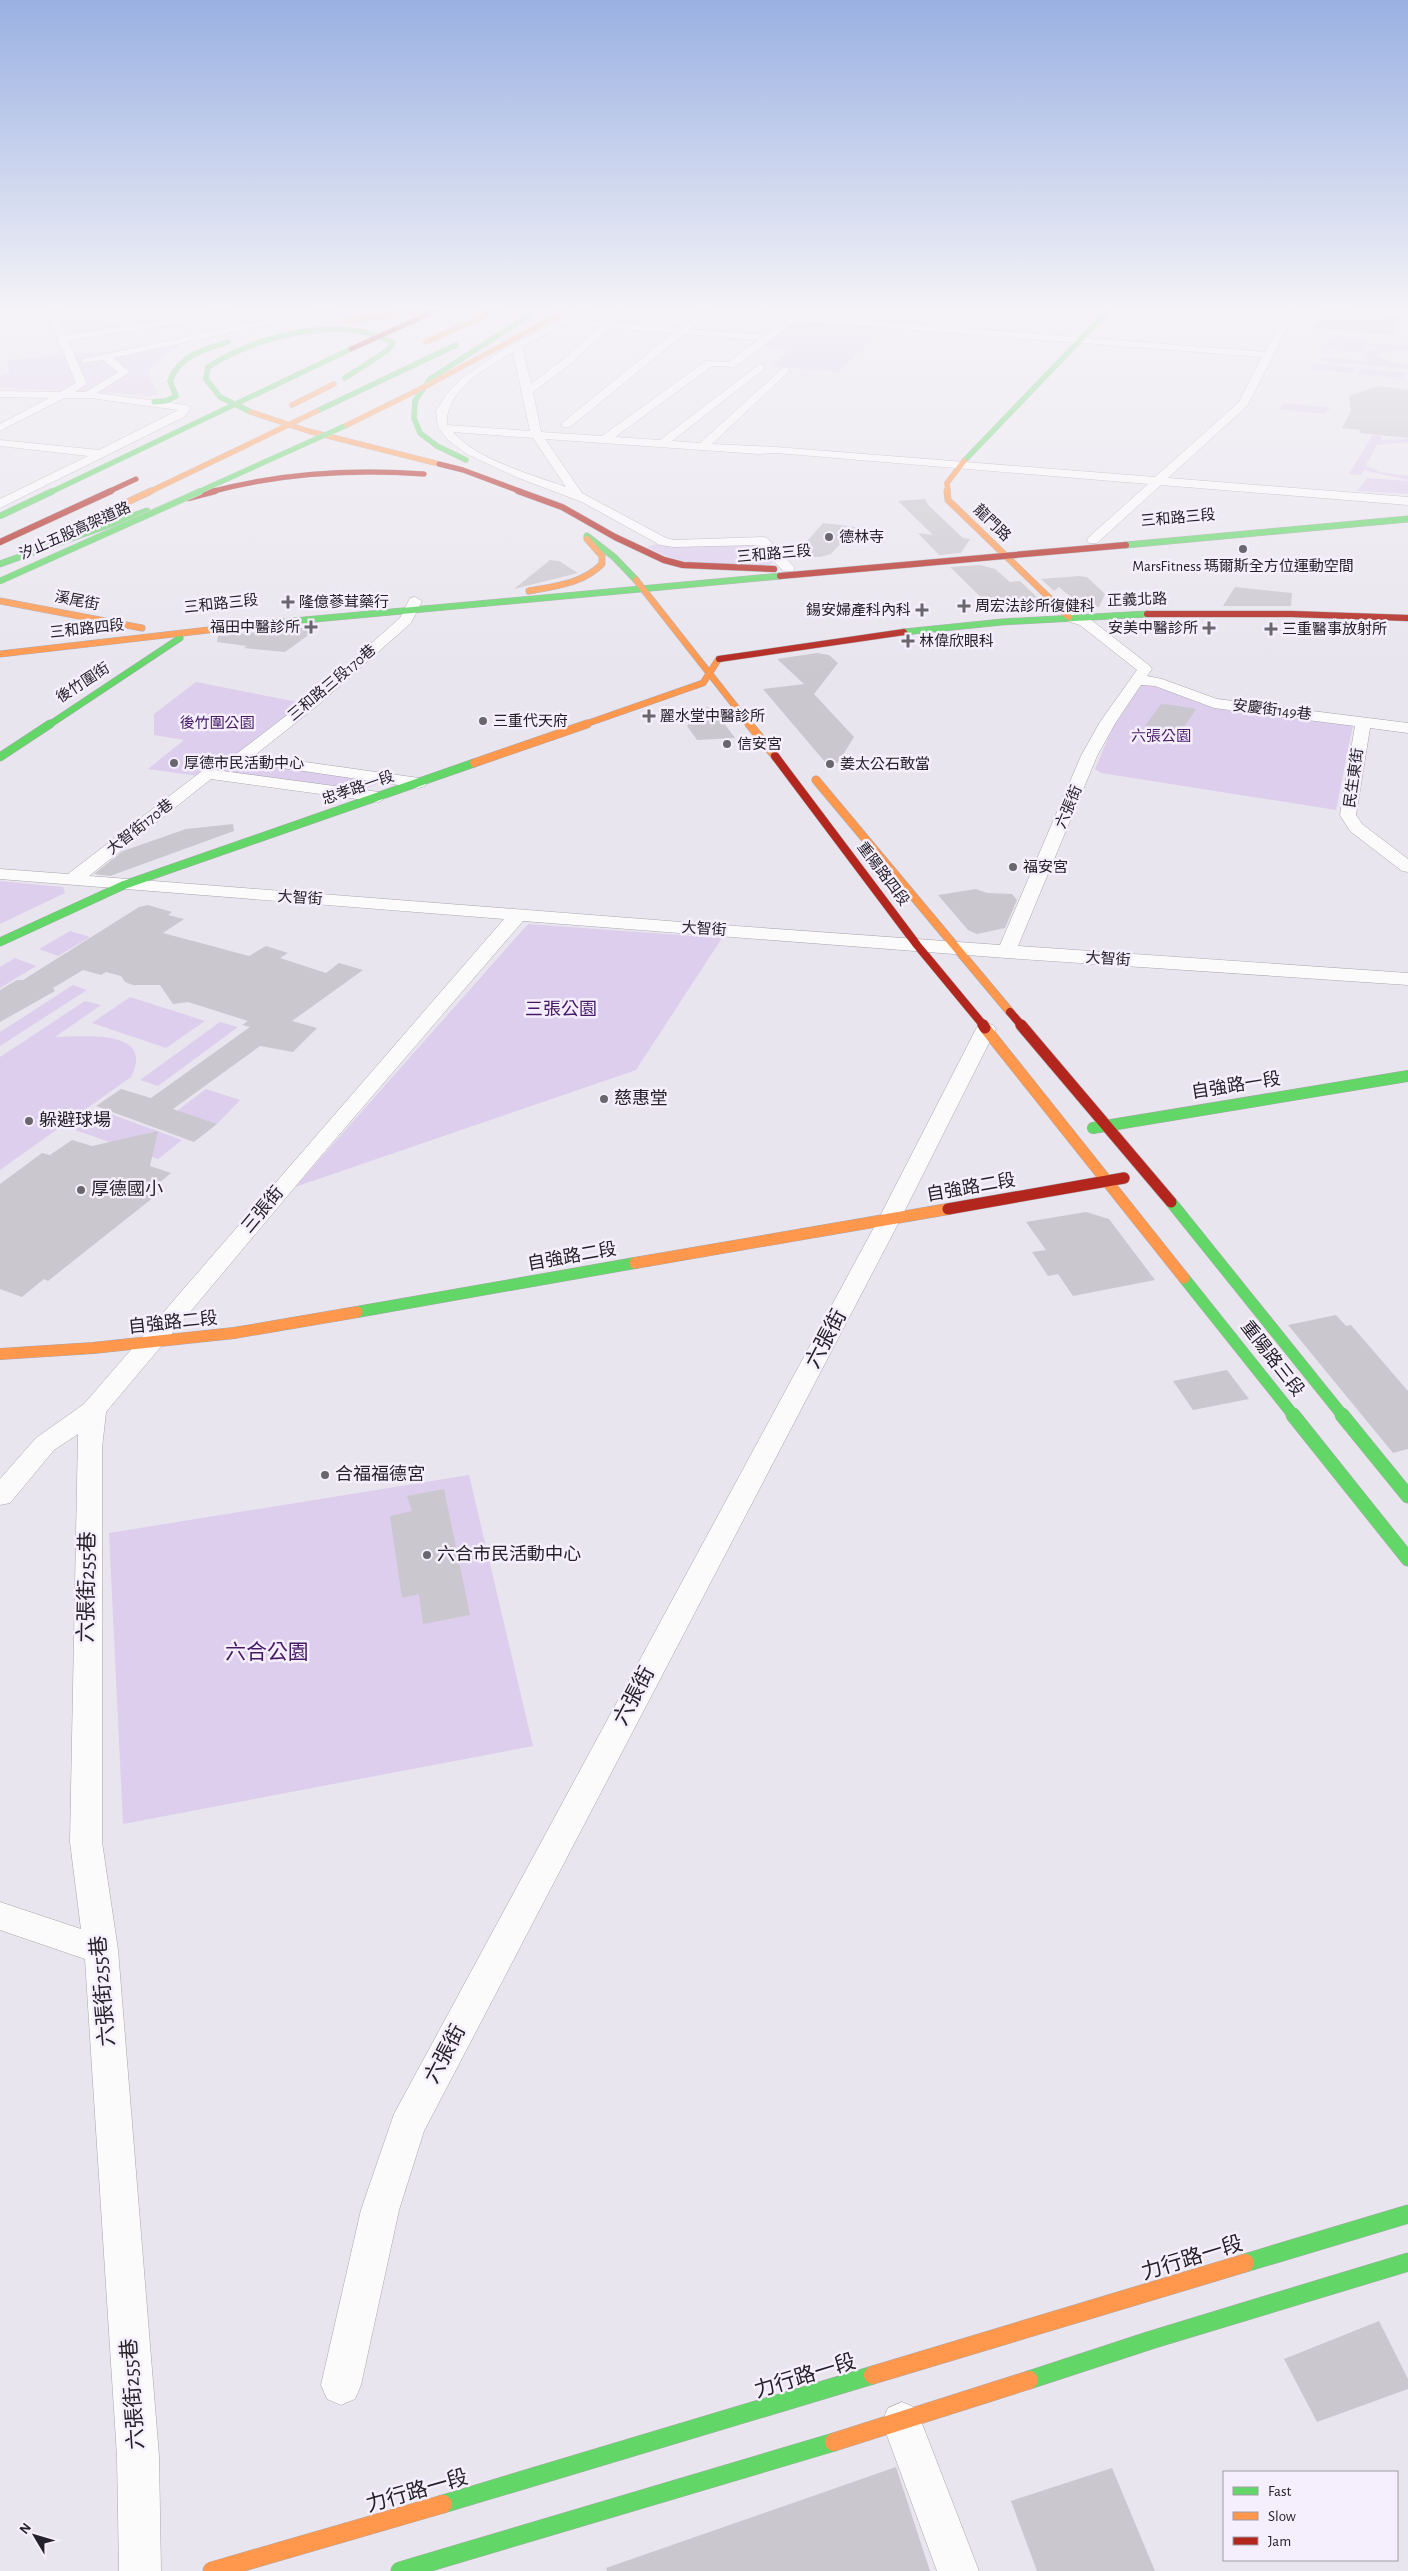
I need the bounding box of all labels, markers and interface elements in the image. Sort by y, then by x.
street label: 汐止五股高架道路 [17,499,133,562]
street label: 龍門路 [971,501,1015,544]
street label: 三和路三段 [1140,506,1216,529]
place label: 德林寺 [839,528,884,545]
marker: 德林寺 [823,531,835,543]
street label: 三和路三段 [736,542,812,565]
marker: MarsFitness 瑪爾斯全方位運動空間 [1237,543,1249,555]
place label: MarsFitness 瑪爾斯全方位運動空間 [1132,558,1354,574]
street label: 溪尾街 [53,588,101,613]
street label: 正義北路 [1107,589,1167,609]
street label: 三和路三段 [183,592,259,615]
place label: 隆億蔘茸藥行 [299,594,389,610]
marker: 隆億蔘茸藥行 [281,595,295,609]
place label: 周宏法診所復健科 [975,598,1095,614]
marker: 周宏法診所復健科 [957,599,971,613]
place label: 鍚安婦產科內科 [806,601,911,618]
marker: 鍚安婦產科內科 [915,603,929,617]
street label: 三和路四段 [49,617,125,640]
place label: 福田中醫診所 [210,619,300,635]
marker: 福田中醫診所 [304,620,318,634]
place label: 安美中醫診所 [1108,620,1198,636]
place label: 三重醫事放射所 [1282,620,1387,637]
marker: 安美中醫診所 [1202,621,1216,635]
marker: 三重醫事放射所 [1264,622,1278,636]
place label: 林偉欣眼科 [919,633,994,649]
marker: 林偉欣眼科 [901,634,915,648]
street label: 三和路三段170巷 [285,641,379,724]
street label: 後竹圍街 [53,660,112,706]
street label: 安慶街149巷 [1232,696,1313,722]
place label: 麗水堂中醫診所 [660,708,765,724]
marker: 麗水堂中醫診所 [642,709,656,723]
place label: 三重代天府 [493,712,568,729]
park label: 後竹圍公園 [179,715,255,731]
marker: 三重代天府 [477,715,489,727]
park label: 六張公園 [1131,728,1191,744]
place label: 信安宮 [737,736,782,752]
marker: 信安宮 [721,738,733,750]
street label: 民生東街 [1341,747,1366,809]
place label: 厚德市民活動中心 [184,754,304,771]
place label: 姜太公石敢當 [840,756,930,772]
marker: 厚德市民活動中心 [168,757,180,769]
marker: 姜太公石敢當 [824,758,836,770]
street label: 忠孝路一段 [320,768,396,807]
street label: 六張街 [1052,783,1085,831]
street label: 大智街170巷 [104,796,176,857]
street label: 重陽路四段 [854,839,912,908]
place label: 福安宮 [1023,859,1068,875]
marker: 福安宮 [1007,861,1019,873]
street label: 大智街 [277,888,323,907]
street label: 大智街 [681,919,727,938]
street label: 大智街 [1085,949,1131,968]
park label: 三張公園 [525,1000,597,1019]
street label: 自強路一段 [1190,1068,1282,1102]
place label: 慈惠堂 [614,1088,668,1108]
marker: 慈惠堂 [598,1093,610,1105]
place label: 躲避球場 [39,1110,111,1130]
marker: 躲避球場 [23,1115,35,1127]
street label: 自強路二段 [925,1169,1017,1205]
place label: 厚德國小 [91,1179,163,1199]
street label: 三張街 [237,1182,287,1236]
marker: 厚德國小 [75,1184,87,1196]
street label: 自強路二段 [526,1238,618,1274]
street label: 六張街 [801,1306,850,1372]
street label: 自強路二段 [127,1307,219,1337]
street label: 重陽路三段 [1237,1317,1308,1400]
place label: 合福福德宮 [335,1464,425,1484]
marker: 合福福德宮 [319,1469,331,1481]
street label: 六張街255巷 [75,1531,98,1643]
place label: 六合市民活動中心 [437,1544,581,1564]
marker: 六合市民活動中心 [421,1549,433,1561]
park label: 六合公園 [225,1641,309,1663]
street label: 六張街 [609,1663,658,1729]
street label: 六張街255巷 [87,1935,118,2047]
street label: 六張街 [420,2021,469,2087]
street label: 力行路一段 [1138,2232,1245,2283]
street label: 六張街255巷 [118,2338,147,2450]
street label: 力行路一段 [751,2350,858,2401]
street label: 力行路一段 [363,2465,470,2516]
legend [1223,2471,1398,2561]
text: Fast [1268,2484,1292,2499]
text: Slow [1268,2509,1296,2524]
north arrow [10,2511,60,2561]
text: N [17,2520,34,2537]
text: Jam [1268,2534,1291,2549]

